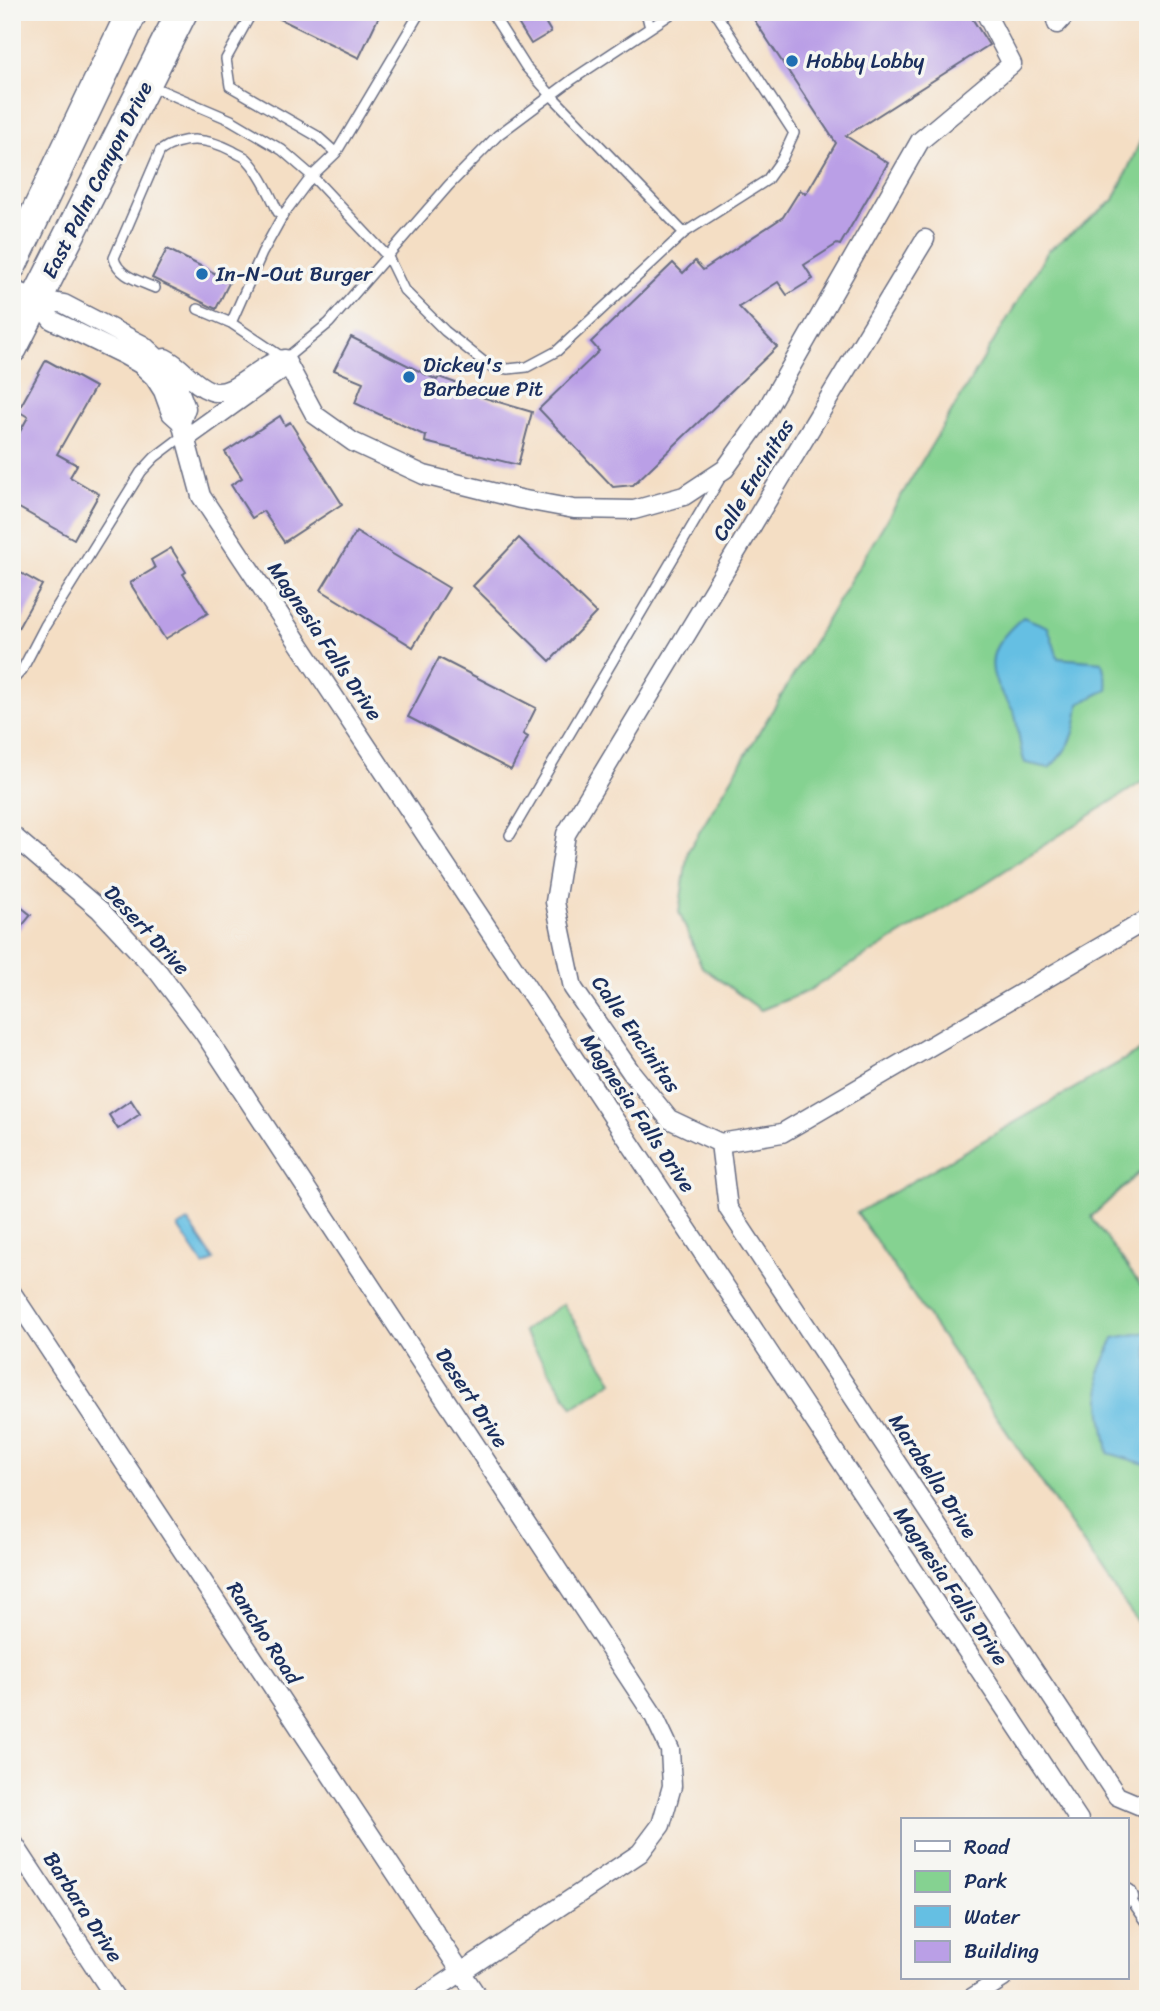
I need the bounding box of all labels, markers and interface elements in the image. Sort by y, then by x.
place label: Hobby Lobby [806,42,925,80]
marker: Hobby Lobby [784,53,800,69]
street label: East Palm Canyon Drive [31,75,163,285]
place label: In-N-Out Burger [215,255,373,293]
marker: In-N-Out Burger [194,266,210,282]
place label: Dickey's Barbecue Pit [423,346,543,408]
marker: Dickey's Barbecue Pit [401,369,417,385]
street label: Calle Encinitas [701,411,805,548]
street label: Magnesia Falls Drive [257,553,393,729]
street label: Desert Drive [94,875,200,985]
street label: Calle Encinitas [581,967,691,1101]
street label: Magnesia Falls Drive [570,1025,706,1201]
street label: Desert Drive [425,1340,519,1456]
street label: Marabella Drive [878,1406,988,1546]
street label: Magnesia Falls Drive [883,1498,1019,1674]
street label: Rancho Road [216,1574,313,1694]
legend [901,1818,1128,1980]
text: Road [964,1828,1011,1866]
street label: Barbara Drive [33,1844,133,1970]
text: Park [964,1862,1007,1900]
text: Water [964,1898,1021,1936]
text: Building [964,1932,1040,1970]

